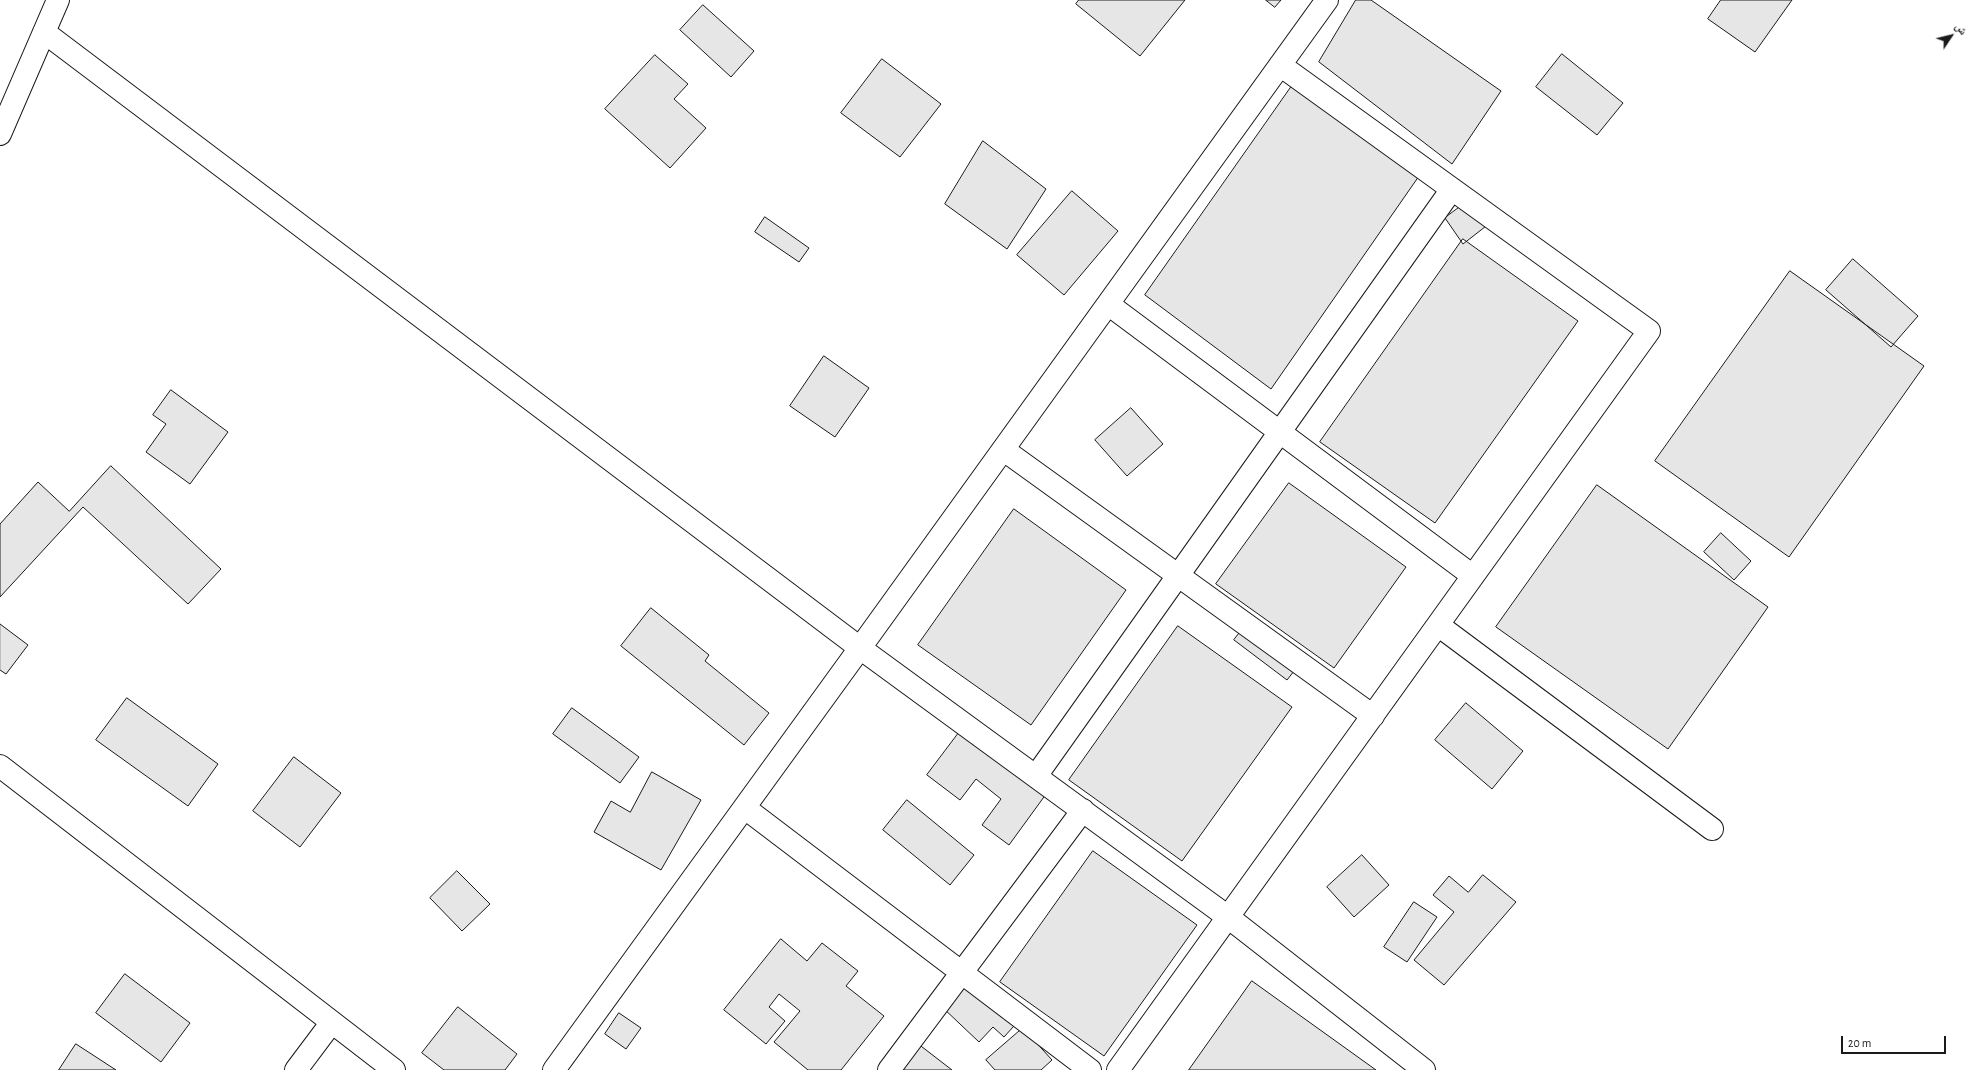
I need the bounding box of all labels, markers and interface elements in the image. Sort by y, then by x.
north arrow [1931,16,1971,56]
text: ش [1953,21,1969,37]
scale bar [1843,1028,1948,1054]
text: 20 m [1848,1037,1871,1049]

